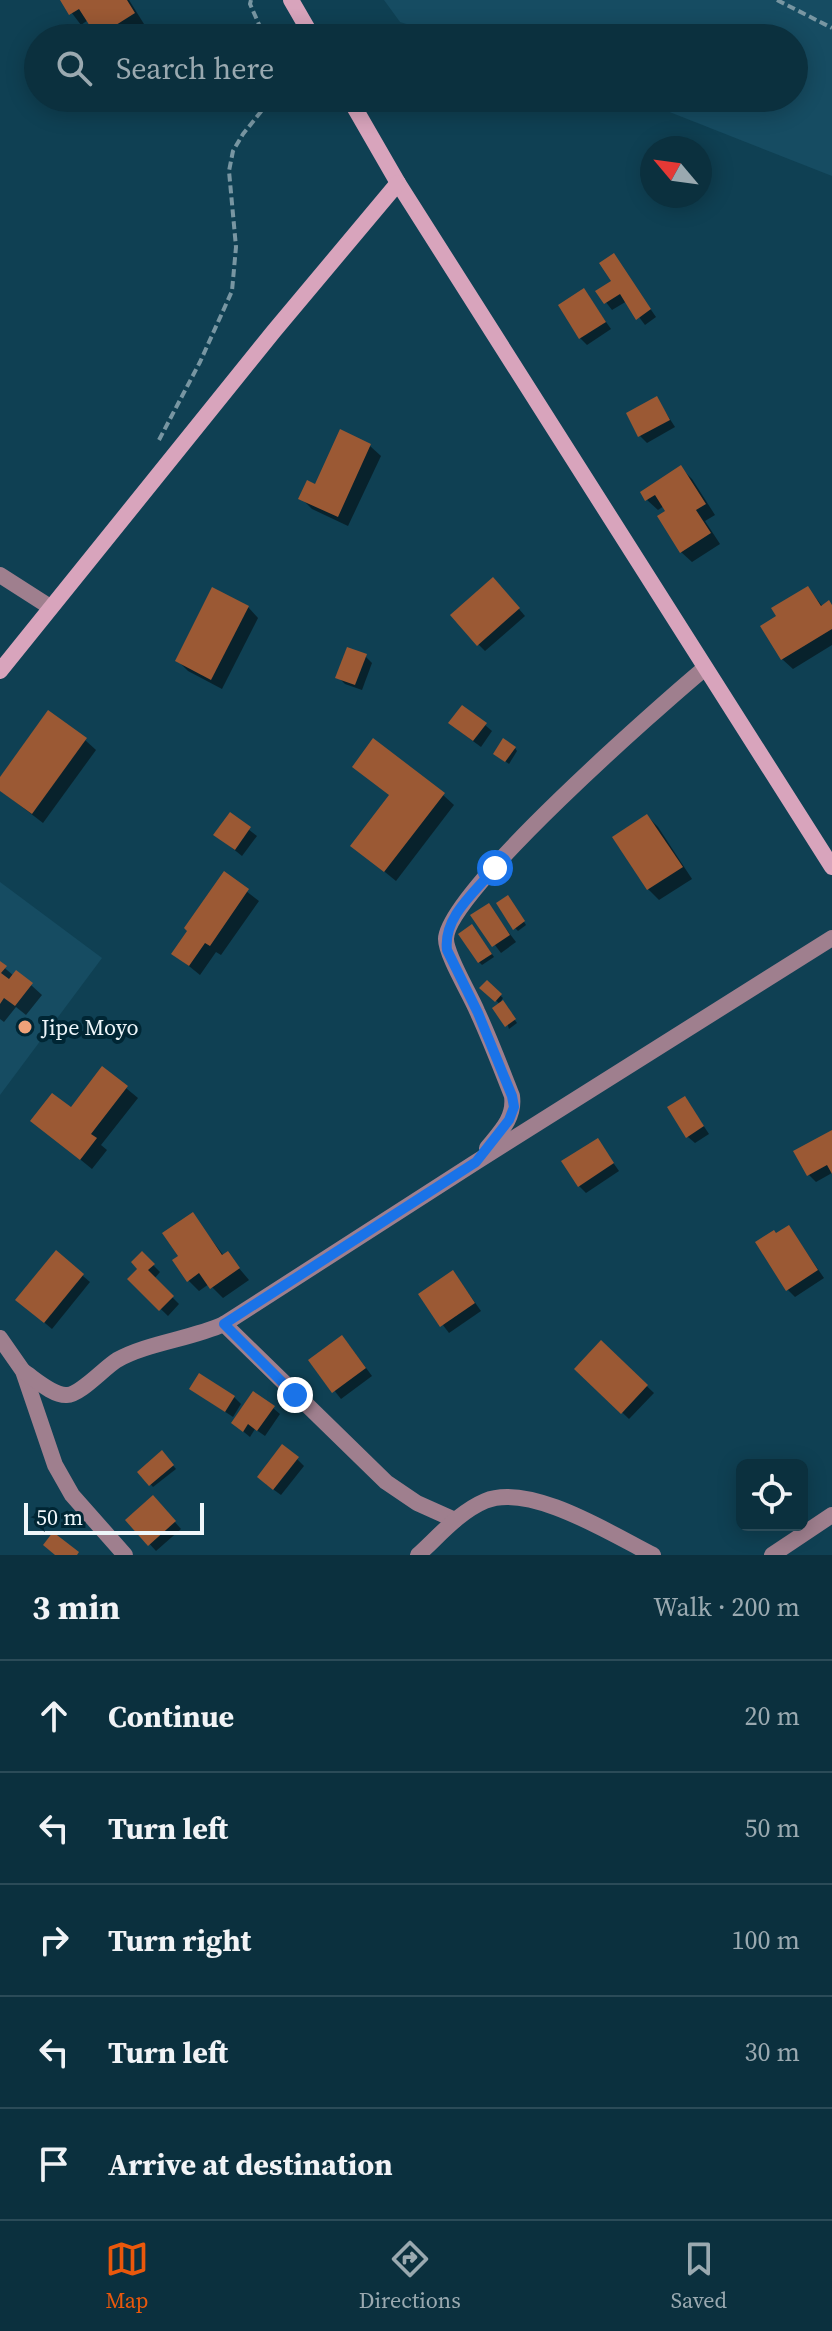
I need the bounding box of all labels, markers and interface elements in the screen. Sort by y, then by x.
search box [24,24,808,112]
icon: search [52,46,96,90]
text: Search here [116,48,274,89]
north arrow [640,136,712,208]
route start [477,850,513,886]
place label: Jipe Moyo [40,1012,139,1042]
marker: Jipe Moyo [16,1018,34,1036]
route end [277,1377,313,1413]
map controls [736,1459,808,1531]
button: locate [736,1459,808,1531]
scale bar [24,1499,204,1535]
text: 50 m [36,1502,83,1532]
text: 3 min [32,1584,120,1630]
text: Walk · 200 m [653,1589,800,1625]
icon: ahead [32,1694,76,1738]
text: Continue [108,1696,234,1737]
text: 20 m [745,1698,800,1734]
icon: left [32,1806,76,1850]
text: Turn left [108,1808,228,1849]
text: 50 m [745,1810,800,1846]
icon: right [32,1918,76,1962]
text: Turn right [108,1920,251,1961]
text: 100 m [732,1922,800,1958]
icon: left [32,2030,76,2074]
text: Turn left [108,2032,228,2073]
text: 30 m [745,2034,800,2070]
icon: arrive [32,2142,76,2186]
text: Arrive at destination [108,2144,393,2185]
tab: Map [105,2237,149,2315]
tab: Directions [359,2237,461,2315]
tab: Saved [671,2237,727,2315]

